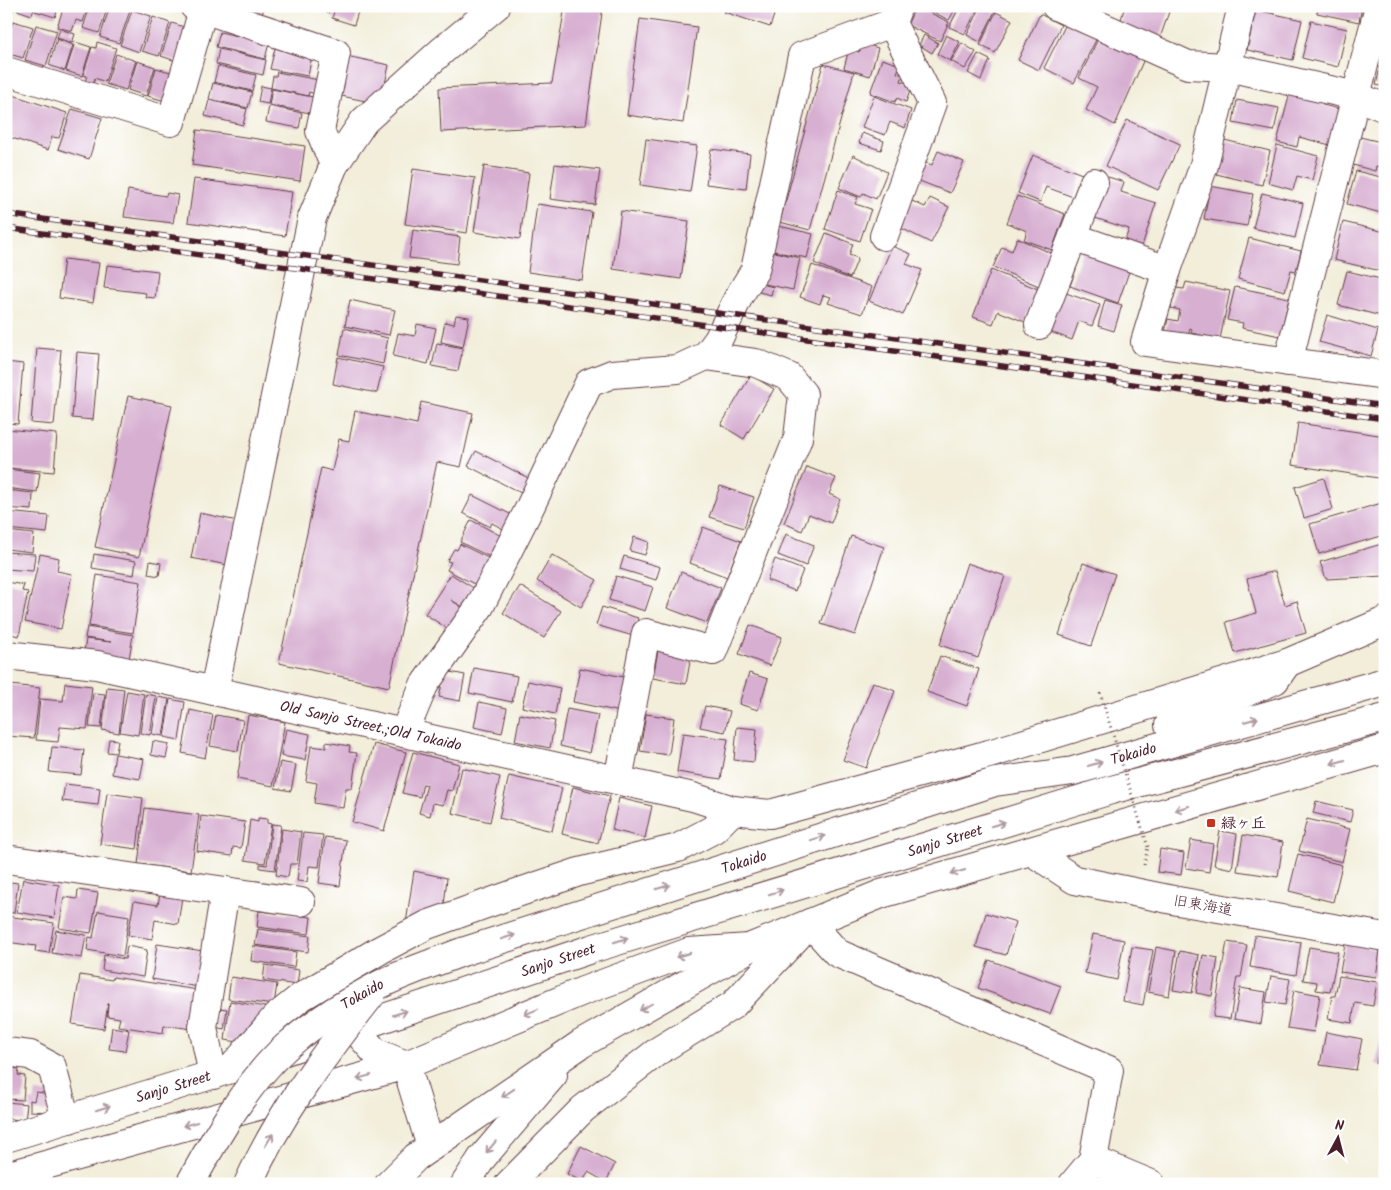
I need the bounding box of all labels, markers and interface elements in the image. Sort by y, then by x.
street label: Old Sanjo Street.;Old Tokaido [277,695,464,758]
one-way arrow [1243,714,1259,724]
street label: Tokaido [1108,737,1160,773]
one-way arrow [1330,758,1346,768]
one-way arrow [1087,759,1103,769]
one-way arrow [1174,803,1190,813]
place label: 緑ヶ丘 [1221,812,1266,836]
marker: 緑ヶ丘 [1205,817,1217,829]
street label: Sanjo Street [905,819,986,865]
one-way arrow [990,819,1006,829]
one-way arrow [809,833,825,842]
street label: Tokaido [718,844,770,882]
one-way arrow [951,867,967,877]
one-way arrow [654,881,670,891]
one-way arrow [768,887,784,897]
street label: 旧東海道 [1171,889,1234,923]
one-way arrow [500,931,516,941]
one-way arrow [612,934,628,944]
street label: Sanjo Street [518,937,599,985]
one-way arrow [676,950,692,960]
street label: Tokaido [336,973,389,1017]
one-way arrow [638,1002,653,1012]
one-way arrow [392,1008,407,1017]
one-way arrow [524,1008,539,1018]
street label: Sanjo Street [133,1065,214,1111]
one-way arrow [356,1072,372,1082]
one-way arrow [502,1089,516,1099]
one-way arrow [95,1103,111,1113]
north arrow [1314,1112,1364,1162]
text: N [1334,1115,1345,1138]
one-way arrow [182,1120,198,1129]
one-way arrow [264,1133,274,1147]
one-way arrow [486,1141,497,1154]

